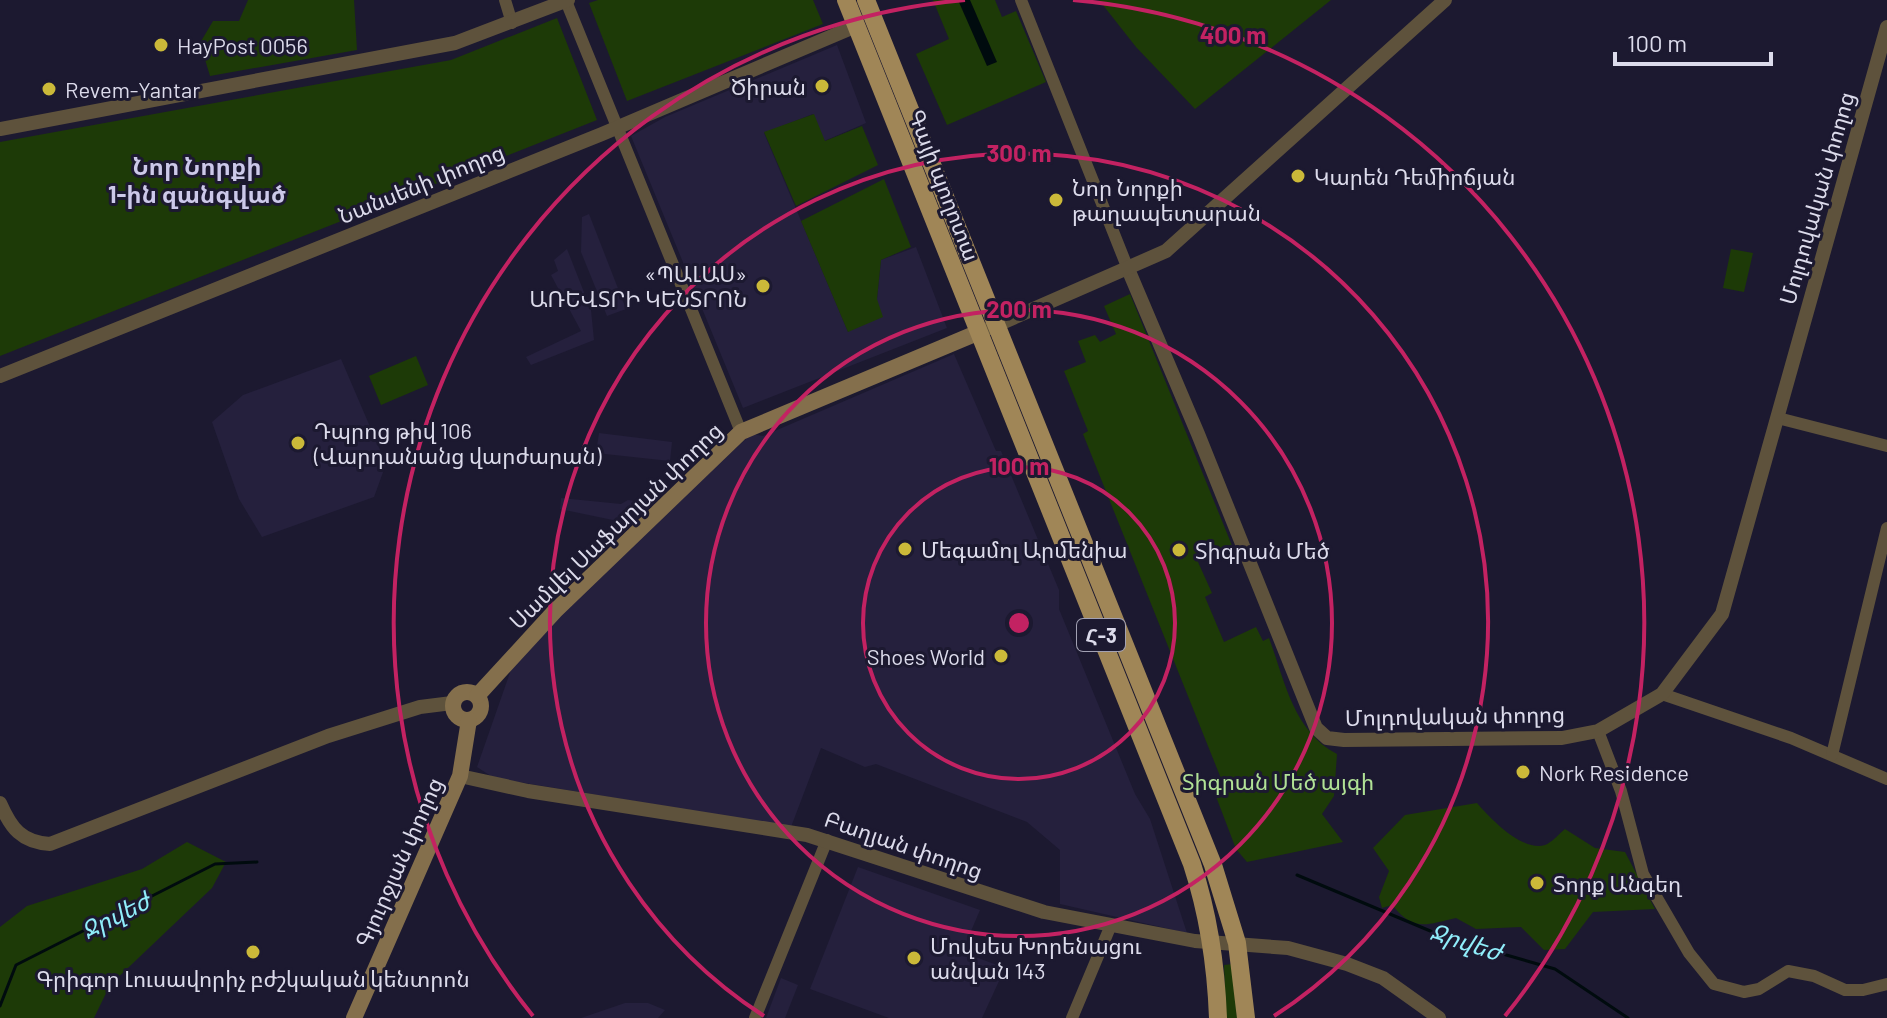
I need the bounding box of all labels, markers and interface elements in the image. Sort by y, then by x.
scale bar [1615,16,1771,66]
text: 400 m [1200,20,1266,49]
text: 100 m [1627,28,1687,57]
place label: HayPost 0056 [177,32,308,58]
marker: HayPost 0056 [152,36,170,54]
place label: Ծիրան [731,73,806,100]
place label: Revem-Yantar [65,76,200,102]
marker: Ծիրան [813,77,831,95]
marker: Revem-Yantar [40,80,58,98]
street label: Մոլդովական փողոց [1773,89,1860,308]
street label: Գայի պողոտա [903,106,986,265]
street label: Նանսենի փողոց [334,138,508,229]
text: 300 m [986,138,1052,167]
district label: Նոր Նորքի 1-ին զանգված [108,151,286,209]
place label: Կարեն Դեմիրճյան [1314,163,1515,190]
marker: Կարեն Դեմիրճյան [1289,167,1307,185]
place label: Նոր Նորքի թաղապետարան [1072,174,1261,226]
marker: Նոր Նորքի թաղապետարան [1047,191,1065,209]
place label: «ՊԱԼԱՍ» ԱՌԵՎՏՐԻ ԿԵՆՏՐՈՆ [529,260,747,311]
marker: «ՊԱԼԱՍ» ԱՌԵՎՏՐԻ ԿԵՆՏՐՈՆ [754,277,772,295]
text: 200 m [986,294,1052,323]
street label: Սամվել Սաֆարյան փողոց [503,416,728,634]
place label: Դպրոց թիվ 106 (Վարդանանց վարժարան) [313,417,602,469]
marker: Դպրոց թիվ 106 (Վարդանանց վարժարան) [289,434,307,452]
text: 100 m [989,451,1049,480]
place label: Մեգամոլ Արմենիա [921,536,1128,563]
place label: Տիգրան Մեծ [1195,537,1330,564]
marker: Մեգամոլ Արմենիա [896,540,914,558]
marker: Տիգրան Մեծ [1170,541,1188,559]
centre of rings [1005,609,1033,637]
road number: Հ-3 [1077,619,1125,651]
place label: Shoes World [867,643,985,669]
marker: Shoes World [992,647,1010,665]
street label: Մոլդովական փողոց [1345,700,1565,731]
place label: Nork Residence [1539,759,1689,785]
marker: Nork Residence [1514,763,1532,781]
park label: Տիգրան Մեծ այգի [1182,768,1374,795]
street label: Գյուրջյան փողոց [349,773,448,951]
street label: Բաղյան փողոց [821,805,986,884]
place label: Տորք Անգեղ [1553,870,1683,897]
marker: Տորք Անգեղ [1528,874,1546,892]
water label: Ջրվեժ [76,884,158,945]
water label: Ջրվեժ [1426,916,1508,968]
place label: Մովսես Խորենացու անվան 143 [930,932,1142,984]
marker: Գրիգոր Լուսավորիչ բժշկական կենտրոն [244,943,262,961]
marker: Մովսես Խորենացու անվան 143 [905,949,923,967]
place label: Գրիգոր Լուսավորիչ բժշկական կենտրոն [36,965,470,992]

